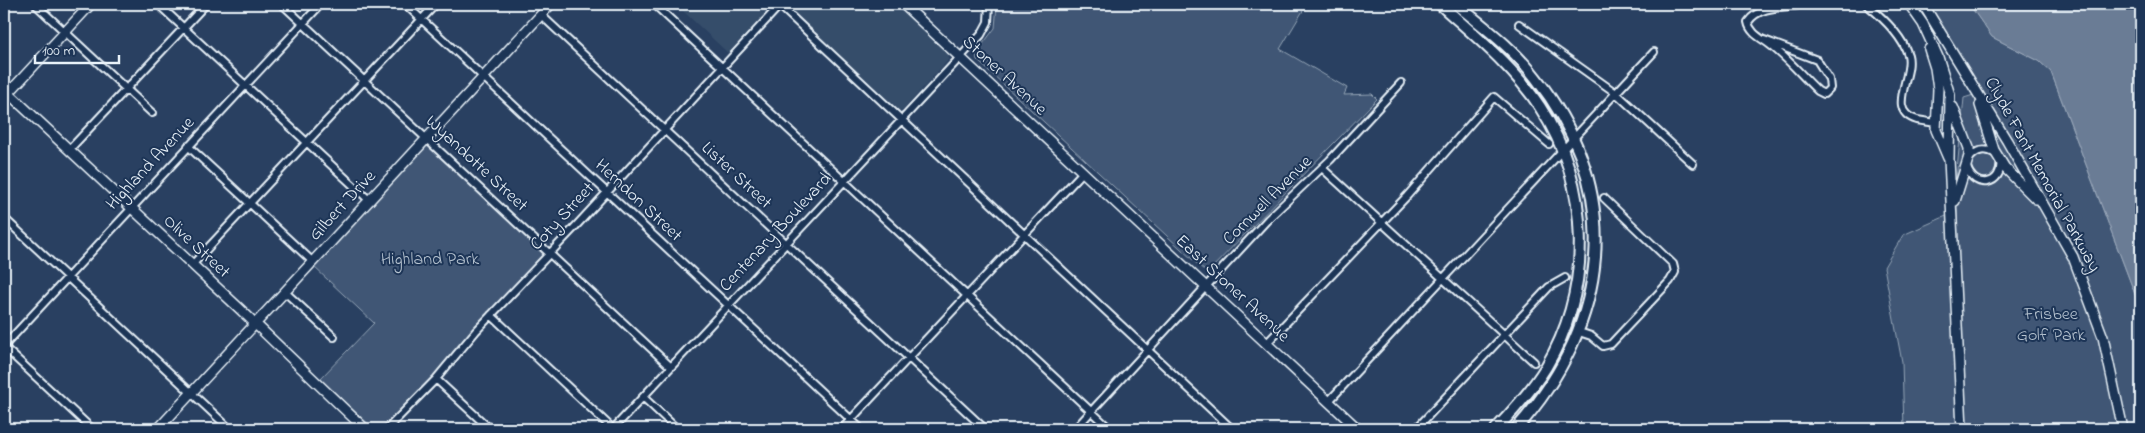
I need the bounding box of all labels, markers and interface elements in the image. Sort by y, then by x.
street label: Stoner Avenue [956,30,1053,123]
scale bar [35,32,119,64]
text: 100 m [42,40,75,62]
street label: Clyde Fant Memorial Parkway [1977,73,2107,277]
street label: Wyandotte Street [419,109,533,219]
street label: Highland Avenue [101,111,203,217]
street label: Lister Street [695,136,777,216]
street label: Cornwell Avenue [1217,149,1320,252]
street label: Herndon Street [588,154,688,248]
street label: Gilbert Drive [303,164,383,247]
street label: Centenary Boulevard [714,168,838,298]
street label: Coty Street [524,177,602,257]
street label: Olive Street [157,209,235,285]
street label: East Stoner Avenue [1169,229,1296,350]
park label: Highland Park [381,247,479,274]
park label: Frisbee Golf Park [2017,302,2085,349]

